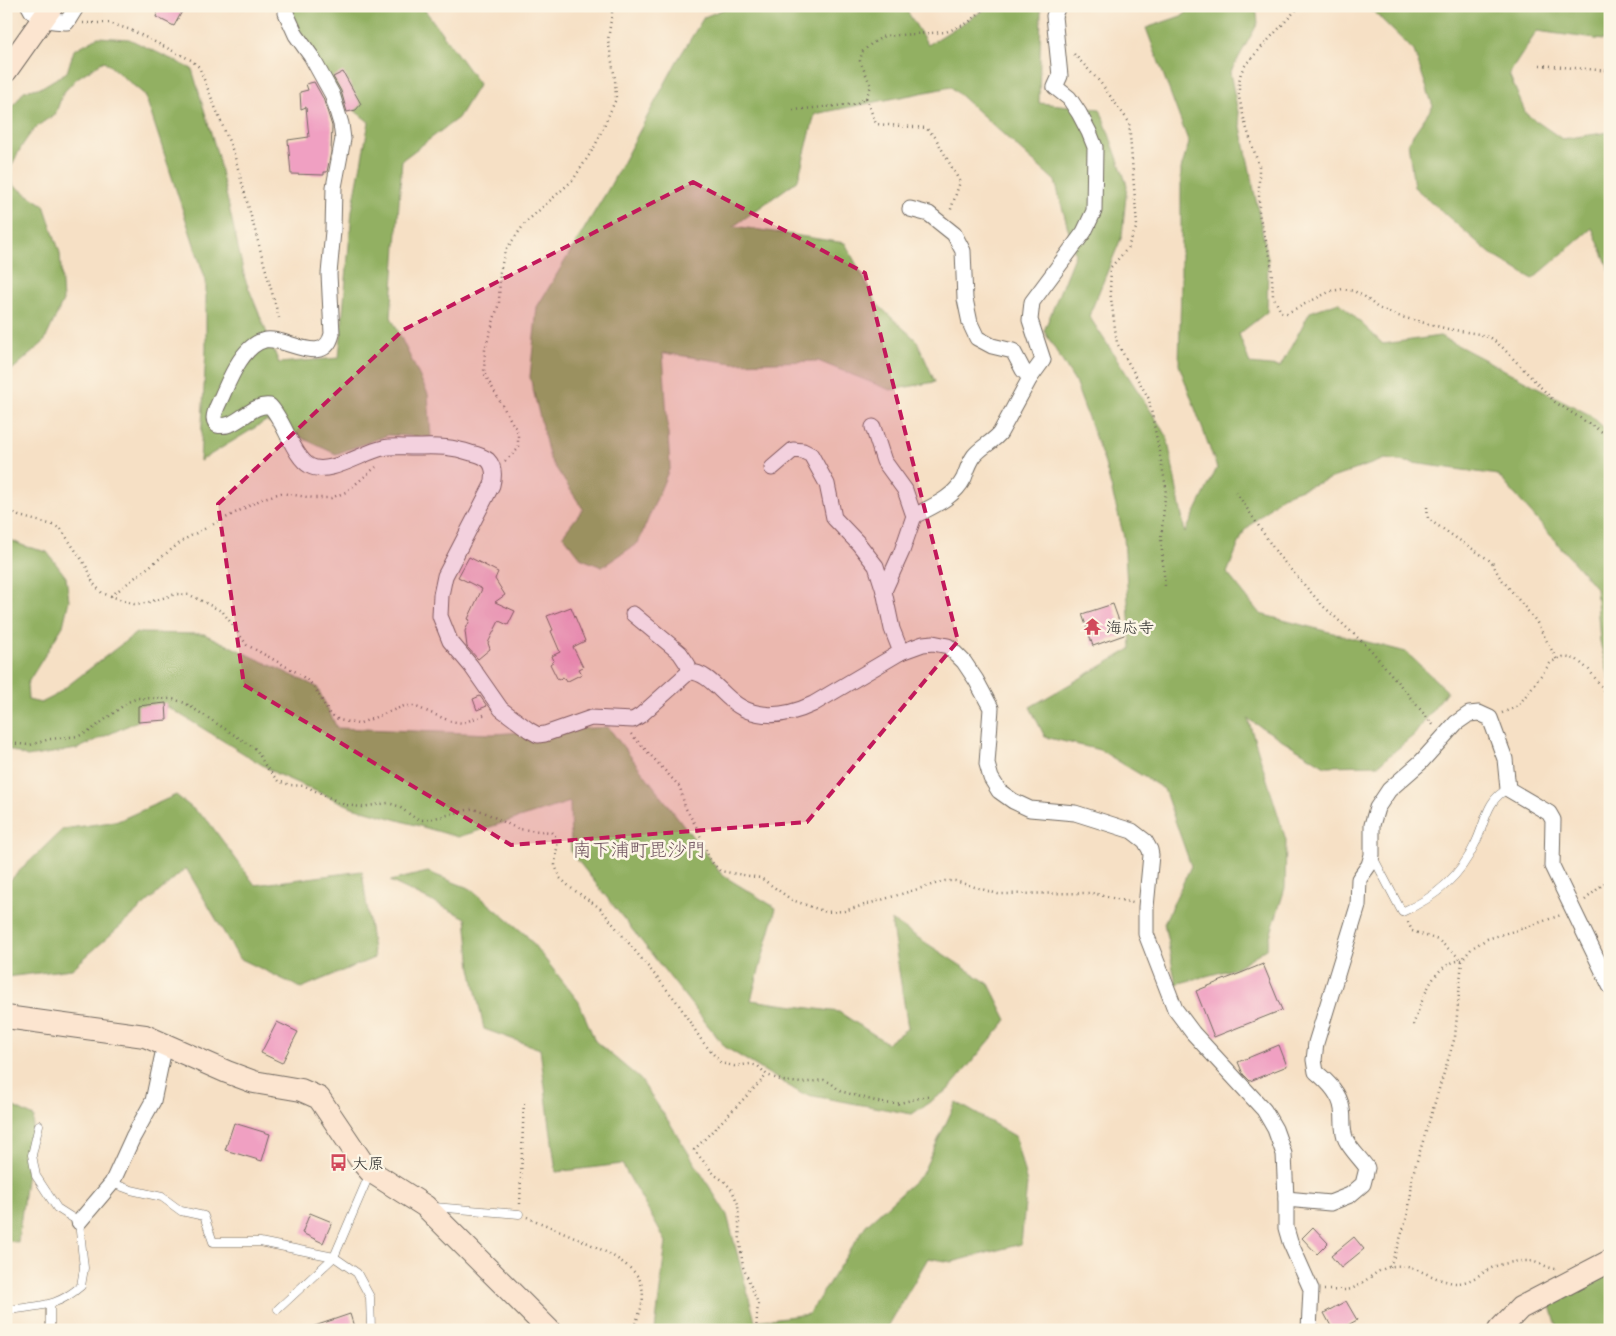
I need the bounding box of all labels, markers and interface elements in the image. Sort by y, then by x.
temple icon: 海応寺 [1082,617,1102,637]
place label: 海応寺 [1106,619,1154,638]
district label: 南下浦町毘沙門 [572,839,706,862]
bus stop icon: 大原 [328,1153,348,1173]
place label: 大原 [352,1155,384,1174]

